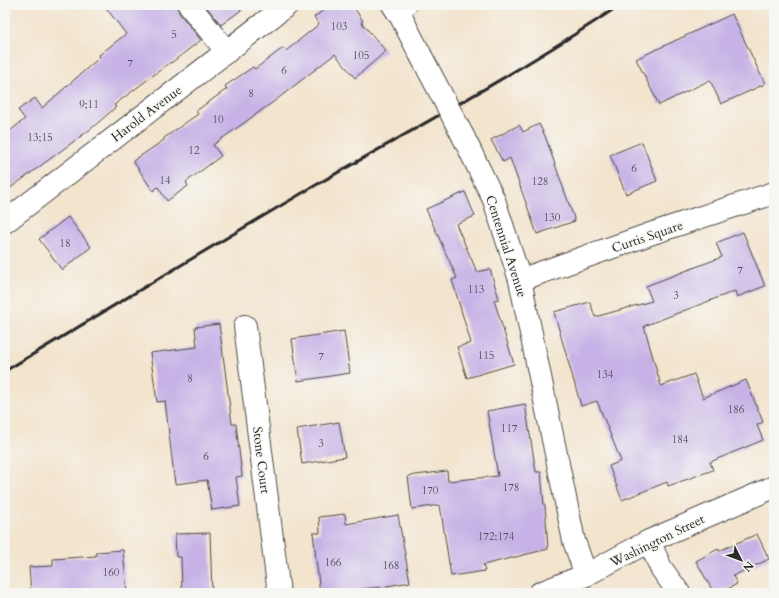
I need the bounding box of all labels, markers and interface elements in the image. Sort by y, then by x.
house number: 103 [331,19,348,34]
house number: 5 [171,27,177,42]
house number: 105 [353,48,369,63]
house number: 7 [127,56,133,71]
house number: 6 [281,63,287,78]
street label: Harold Avenue [108,81,186,146]
house number: 8 [248,86,254,101]
house number: 9;11 [79,97,99,112]
house number: 10 [212,112,224,127]
house number: 13;15 [27,130,53,145]
house number: 12 [188,143,200,158]
house number: 6 [631,161,637,176]
house number: 14 [159,173,171,188]
house number: 128 [532,174,548,189]
street label: Centennial Avenue [481,193,531,300]
house number: 130 [544,210,561,225]
street label: Curtis Square [609,216,685,258]
house number: 18 [59,236,71,251]
house number: 7 [737,263,743,278]
house number: 113 [468,282,485,297]
house number: 3 [673,288,679,303]
house number: 115 [478,348,494,363]
house number: 7 [318,349,324,364]
house number: 134 [597,367,614,382]
house number: 8 [187,371,193,386]
house number: 186 [728,402,745,417]
house number: 117 [501,421,518,436]
street label: Stone Court [248,426,274,495]
house number: 184 [672,432,689,447]
house number: 3 [318,436,324,451]
house number: 6 [203,449,209,464]
house number: 178 [503,480,519,495]
house number: 170 [422,483,439,498]
street label: Washington Street [606,510,708,572]
house number: 172;174 [478,529,515,544]
north arrow [721,540,761,580]
house number: 166 [325,555,342,570]
house number: 168 [383,558,399,573]
text: N [739,558,757,575]
house number: 160 [103,565,120,580]

